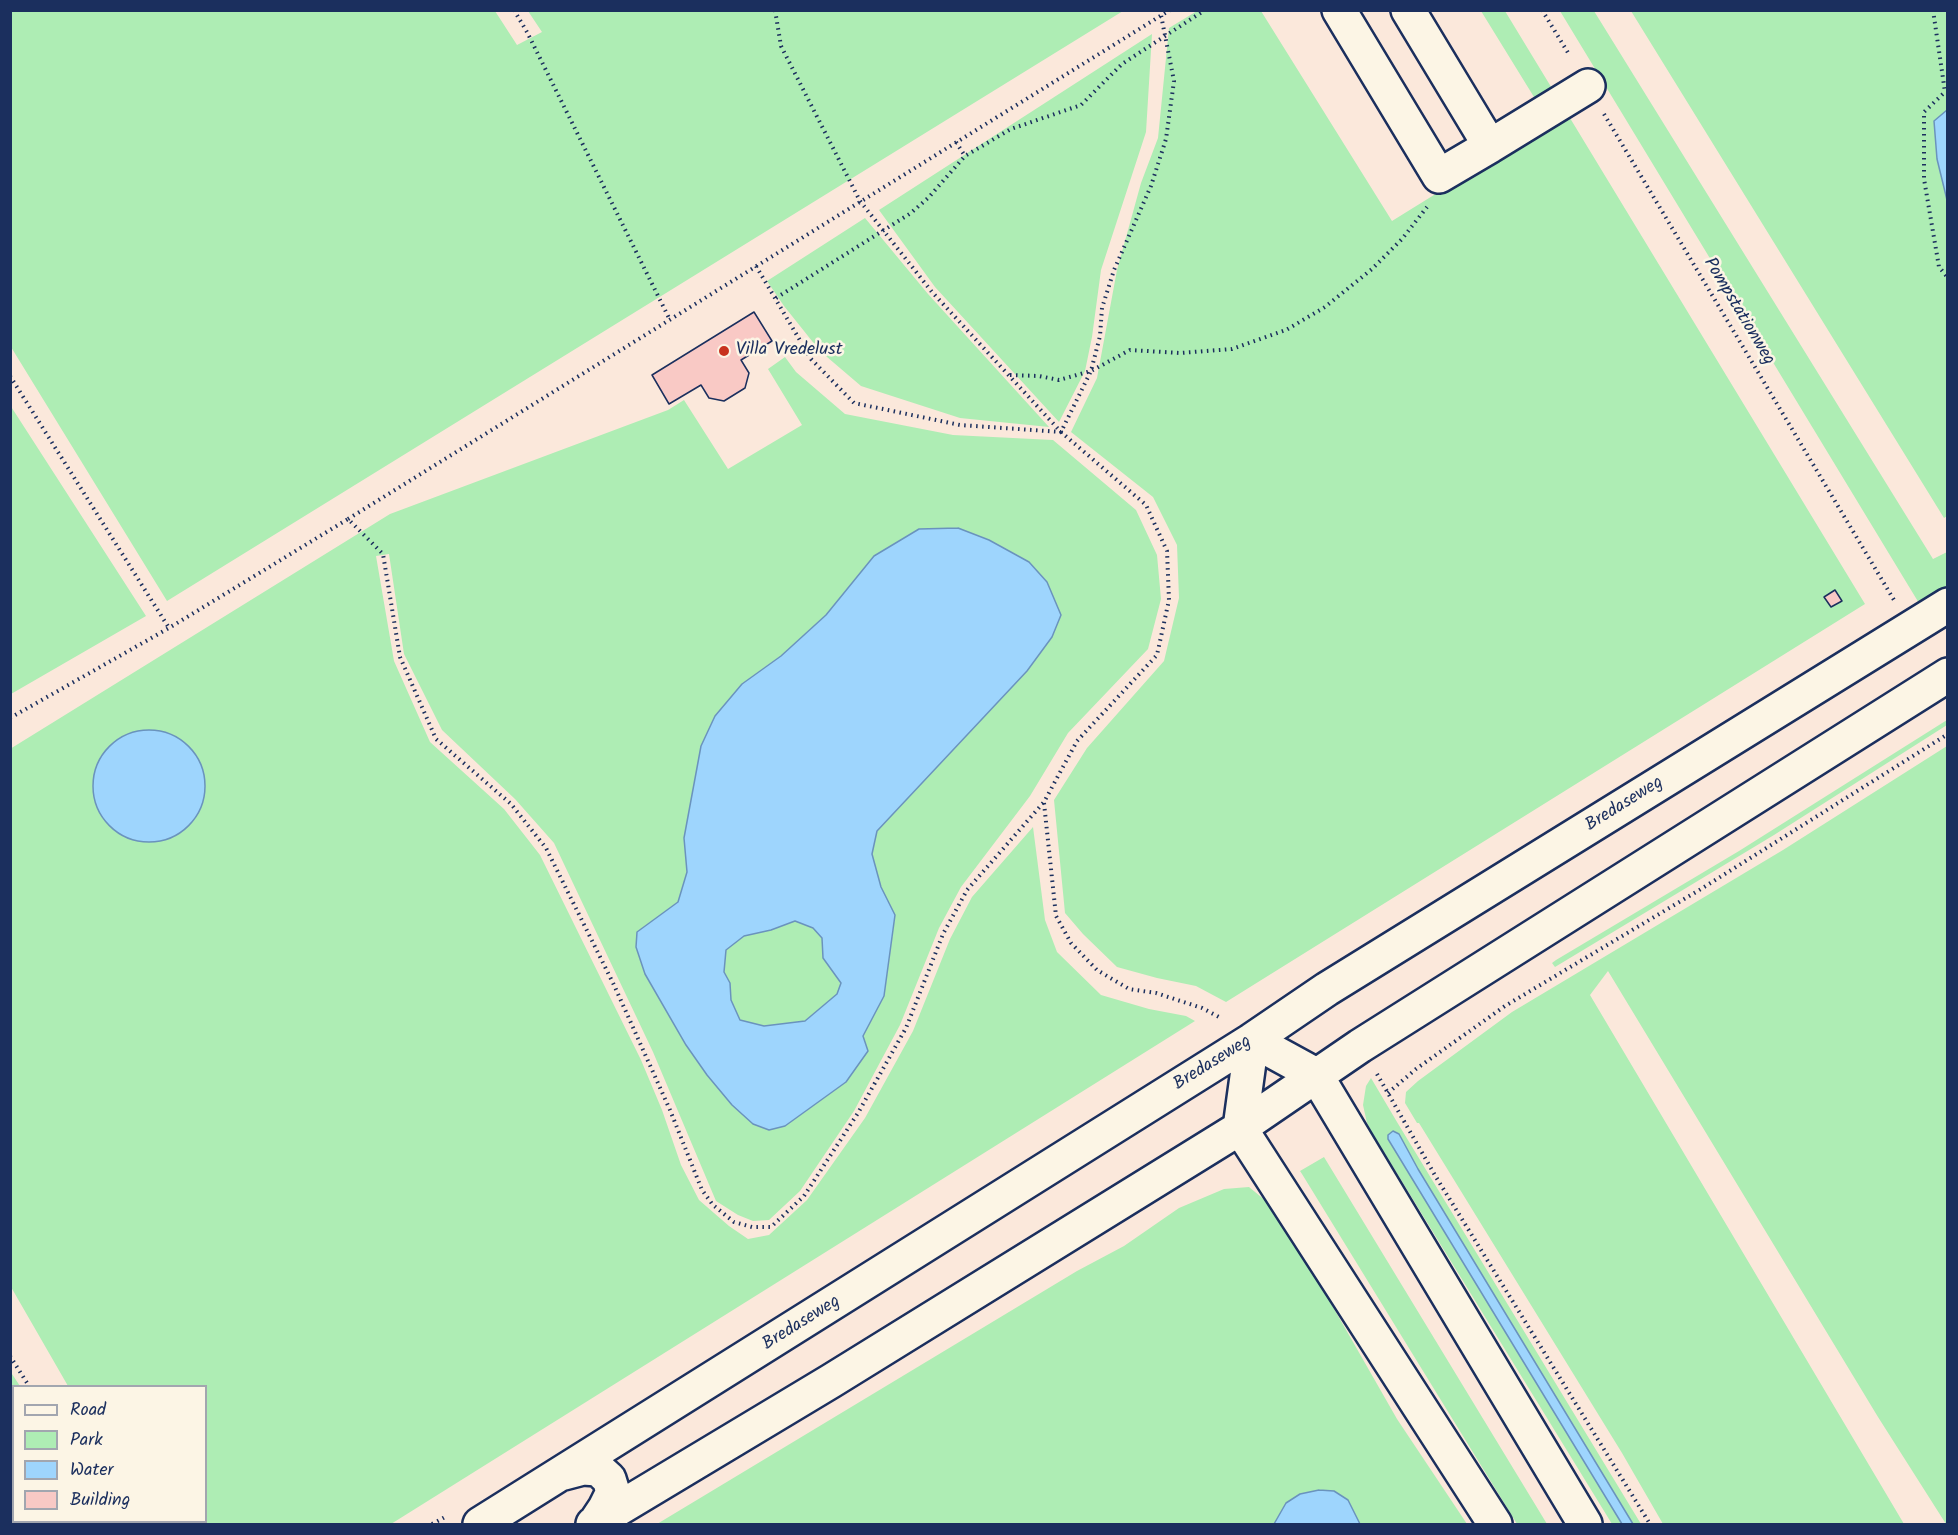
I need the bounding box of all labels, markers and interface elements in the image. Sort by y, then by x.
street label: Pompstationweg [1697,254,1779,370]
place label: Villa Vredelust [736,340,843,362]
marker: Villa Vredelust [717,344,731,358]
street label: Bredaseweg [1582,773,1668,837]
street label: Bredaseweg [1170,1032,1256,1096]
street label: Bredaseweg [759,1292,845,1356]
legend [12,1385,207,1523]
text: Road [70,1396,106,1425]
text: Park [70,1426,103,1455]
text: Water [70,1456,114,1485]
text: Building [70,1486,130,1515]

